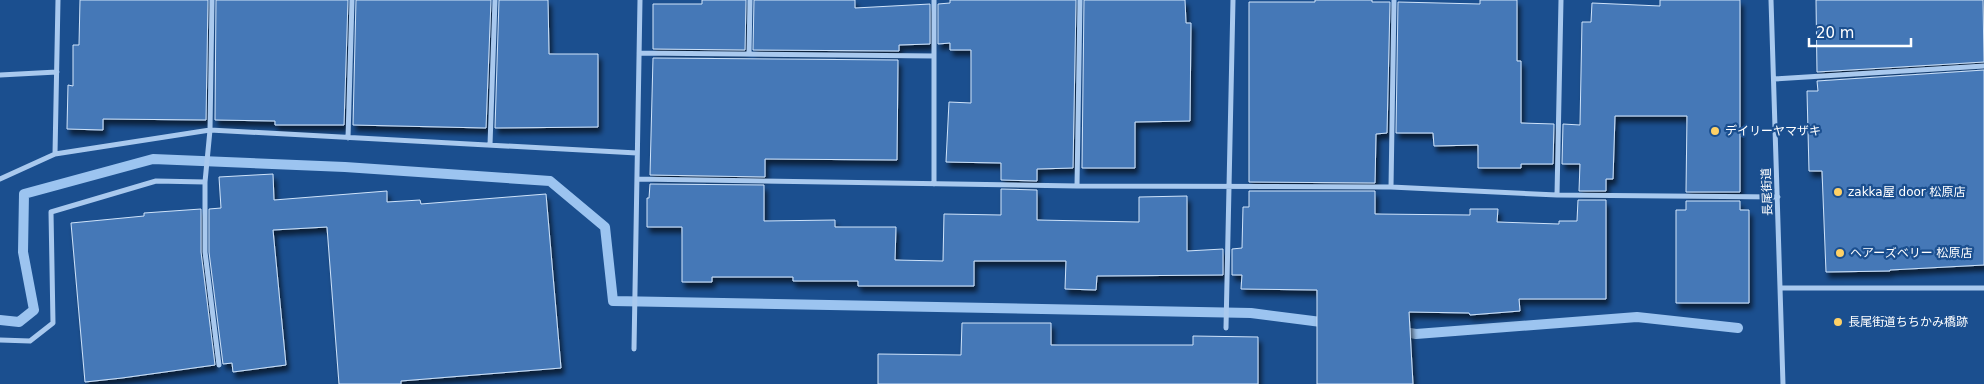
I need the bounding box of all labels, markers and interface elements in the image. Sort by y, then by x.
scale bar [1809,15,1912,47]
text: 20 m [1816,24,1854,42]
place label: デイリーヤマザキ [1725,124,1821,138]
marker: デイリーヤマザキ [1709,125,1721,137]
street label: 長尾街道 [1759,168,1775,216]
place label: zakka屋 door 松原店 [1848,185,1966,199]
marker: zakka屋 door 松原店 [1832,186,1844,198]
place label: ヘアーズベリー 松原店 [1850,246,1973,260]
marker: ヘアーズベリー 松原店 [1834,247,1846,259]
place label: 長尾街道ちちかみ橋跡 [1848,315,1968,329]
marker: 長尾街道ちちかみ橋跡 [1832,316,1844,328]

